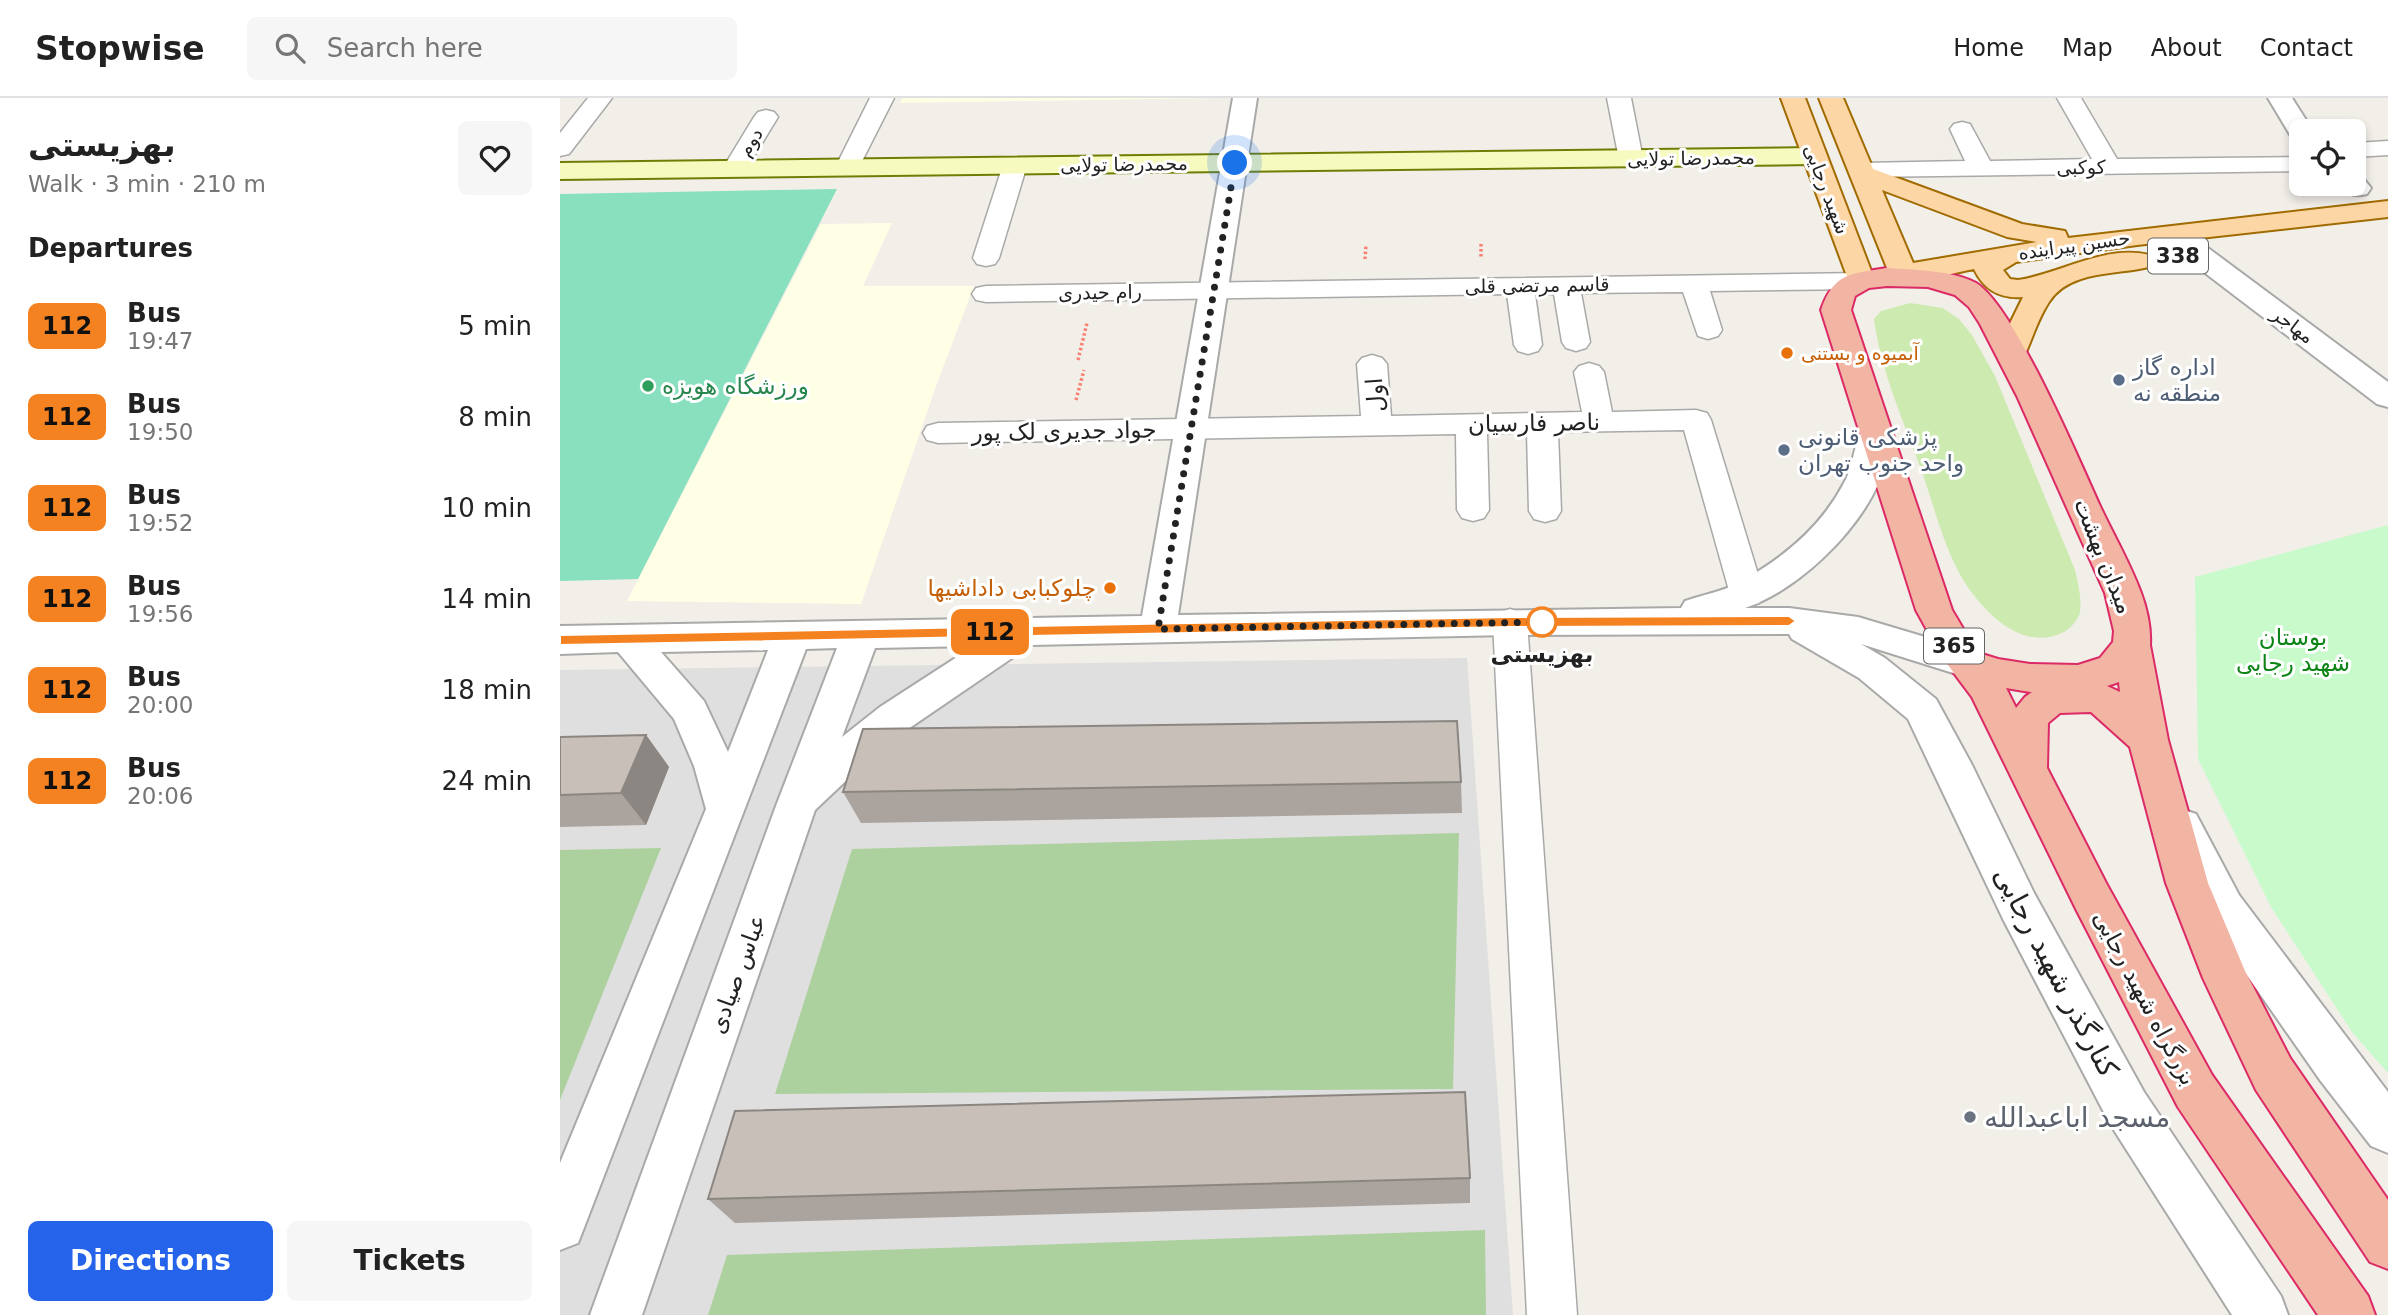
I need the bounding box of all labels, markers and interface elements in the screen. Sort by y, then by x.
search box [247,17,737,80]
text: Stopwise [35,29,205,68]
icon: search [271,29,309,67]
text: Search here [327,33,483,63]
text: Home [1953,34,2024,62]
text: Map [2062,34,2113,62]
text: About [2151,34,2222,62]
text: Contact [2260,34,2353,62]
map controls [2289,119,2366,196]
button: locate [2289,119,2366,196]
button: heart [458,121,532,195]
street label: دوم [733,124,768,161]
text: بهزیستی [28,125,176,164]
street label: شهید رجایی [1799,141,1854,237]
your location [1217,145,1252,180]
street label: محمدرضا تولایی [1627,146,1755,171]
street label: محمدرضا تولایی [1060,152,1188,177]
street label: کوکبی [2056,156,2107,179]
text: Walk · 3 min · 210 m [28,171,266,197]
street label: حسین پیراینده [2017,226,2131,265]
text: Departures [28,233,193,263]
road number: 338 [2148,238,2208,274]
street label: قاسم مرتضی قلی [1464,273,1610,298]
street label: رام حیدری [1058,280,1142,305]
text: Bus [127,298,181,328]
street label: مهاجر [2266,301,2318,349]
text: 5 min [458,311,532,341]
text: 112 [42,312,92,340]
text: 19:47 [127,328,193,354]
place label: آبمیوه و بستنی [1801,341,1920,365]
marker: آبمیوه و بستنی [1779,345,1795,361]
place label: اداره گاز منطقه نه [2132,354,2221,406]
marker: اداره گاز منطقه نه [2111,372,2127,388]
place label: ورزشگاه هویزه [662,373,809,400]
street label: اول [1361,377,1390,413]
marker: ورزشگاه هویزه [640,378,656,394]
text: Bus [127,389,181,419]
text: 8 min [458,402,532,432]
text: 112 [42,403,92,431]
street label: ناصر فارسیان [1468,409,1600,438]
street label: جواد جدیری لک پور [970,416,1157,447]
text: 19:50 [127,419,193,445]
place label: پزشکی قانونی واحد جنوب تهران [1798,424,1964,477]
marker: پزشکی قانونی واحد جنوب تهران [1776,442,1792,458]
text: Bus [127,480,181,510]
text: 10 min [442,493,532,523]
text: 112 [42,494,92,522]
street label: میدان بهشت [2068,495,2139,618]
text: 19:52 [127,510,193,536]
text: Bus [127,571,181,601]
place label: چلوکبابی داداشیها [927,575,1096,602]
marker: چلوکبابی داداشیها [1102,580,1118,596]
text: 14 min [442,584,532,614]
text: 112 [42,585,92,613]
text: 19:56 [127,601,193,627]
marker: بهزیستی [1527,607,1557,637]
line badge: 112 [950,609,1030,655]
text: 112 [965,618,1015,646]
park label: بوستان شهید رجایی [2236,624,2350,677]
road number: 365 [1924,628,1984,664]
place label: بهزیستی [1491,641,1593,668]
text: Bus [127,662,181,692]
text: 18 min [442,675,532,705]
text: 112 [42,676,92,704]
text: 20:00 [127,692,193,718]
text: Bus [127,753,181,783]
text: 24 min [442,766,532,796]
text: 112 [42,767,92,795]
text: 20:06 [127,783,193,809]
street label: کنارگذر شهید رجایی [1987,861,2126,1083]
street label: بزرگراه شهید رجایی [2087,906,2202,1090]
street label: عباس صیادی [703,911,771,1037]
place label: مسجد اباعبدالله [1984,1101,2170,1134]
marker: مسجد اباعبدالله [1962,1109,1978,1125]
button: Directions [28,1221,273,1301]
button: Tickets [287,1221,532,1301]

